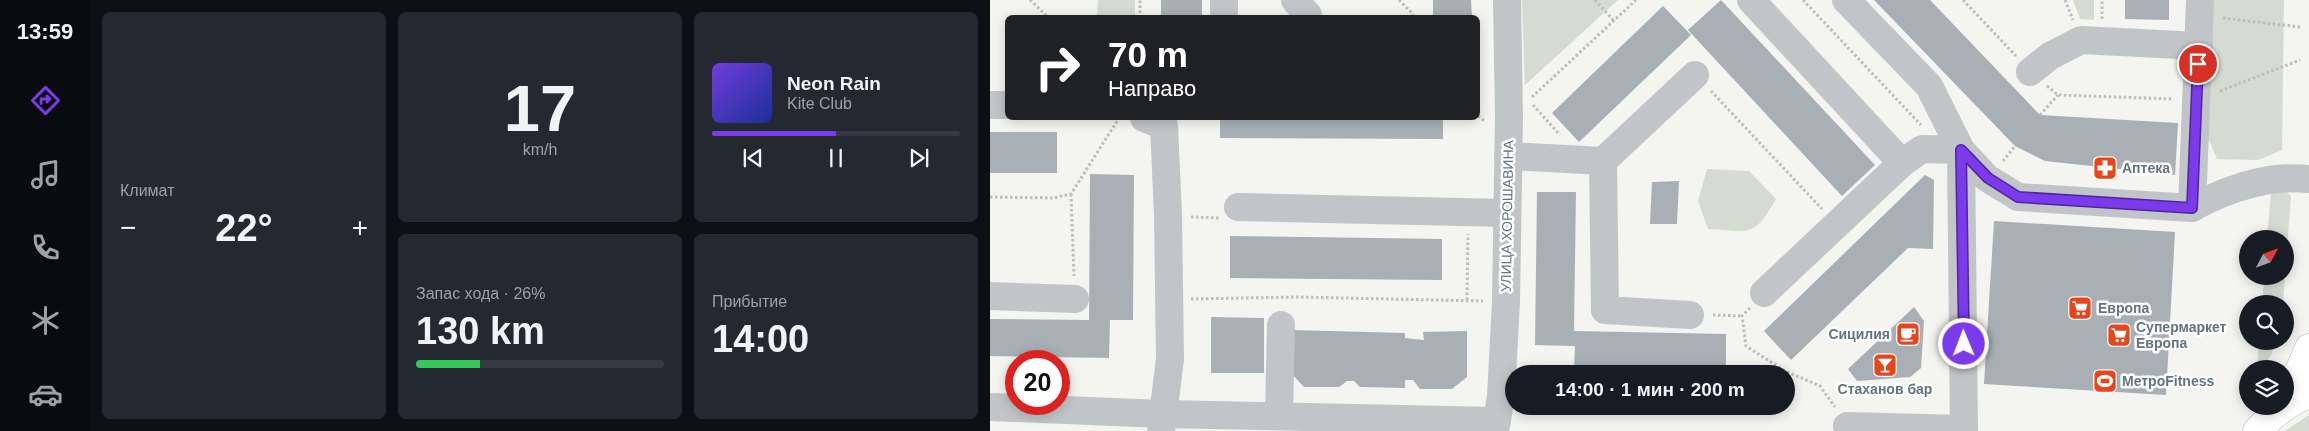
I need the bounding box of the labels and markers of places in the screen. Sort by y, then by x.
pin [2177,43,2219,85]
pharmacy icon: Аптека [2092,155,2118,181]
place label: Аптека [2122,160,2170,176]
supermarket icon: Европа [2067,295,2093,321]
place label: Европа [2098,300,2150,316]
place label: Супермаркет Европа [2136,319,2227,351]
cafe icon: Сицилия [1895,321,1921,347]
supermarket icon: Супермаркет Европа [2106,322,2132,348]
place label: Сицилия [1828,326,1890,342]
bar icon: Стаханов бар [1872,352,1898,378]
sports icon: МетроFitness [2092,368,2118,394]
place label: МетроFitness [2122,373,2214,389]
place label: Стаханов бар [1838,381,1932,397]

